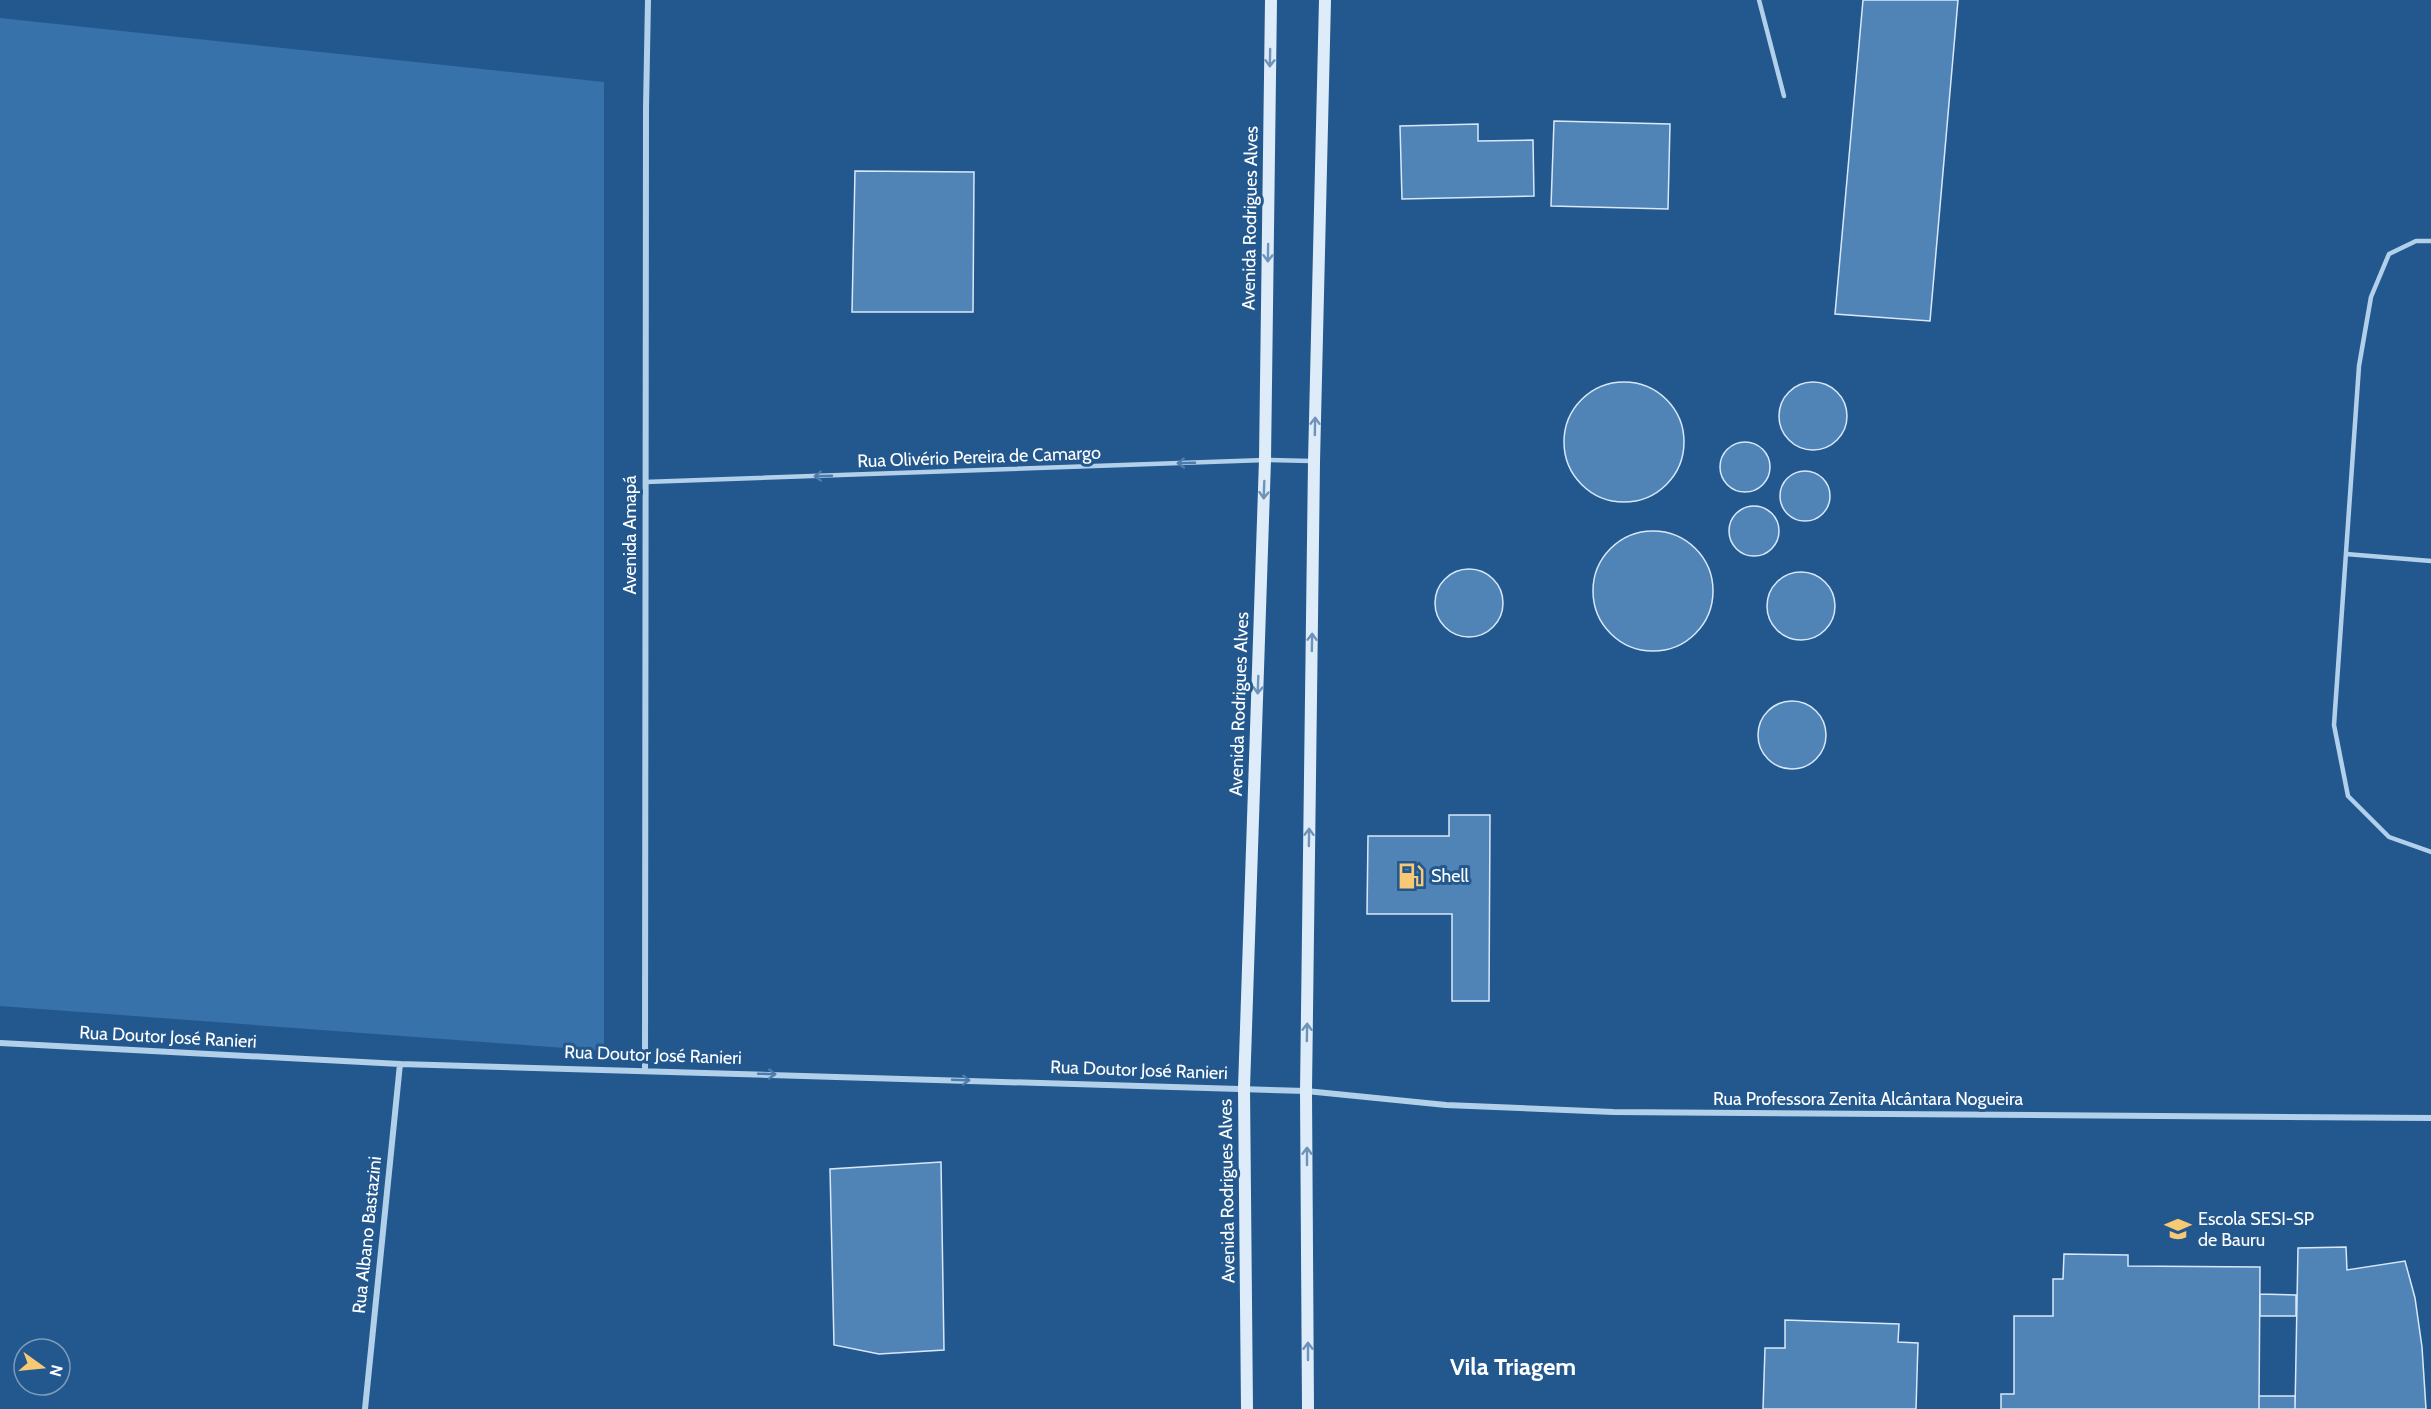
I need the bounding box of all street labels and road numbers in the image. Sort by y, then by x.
street label: Avenida Rodrigues Alves [1237,126,1263,310]
street label: Rua Olivério Pereira de Camargo [857,442,1101,472]
street label: Avenida Amapá [619,475,641,595]
street label: Avenida Rodrigues Alves [1225,611,1253,797]
street label: Rua Doutor José Ranieri [79,1021,257,1053]
street label: Rua Doutor José Ranieri [564,1041,742,1069]
street label: Rua Doutor José Ranieri [1050,1056,1228,1084]
street label: Rua Professora Zenita Alcântara Nogueira [1713,1088,2023,1110]
street label: Avenida Rodrigues Alves [1214,1099,1240,1283]
street label: Rua Albano Bastazini [348,1155,386,1315]

